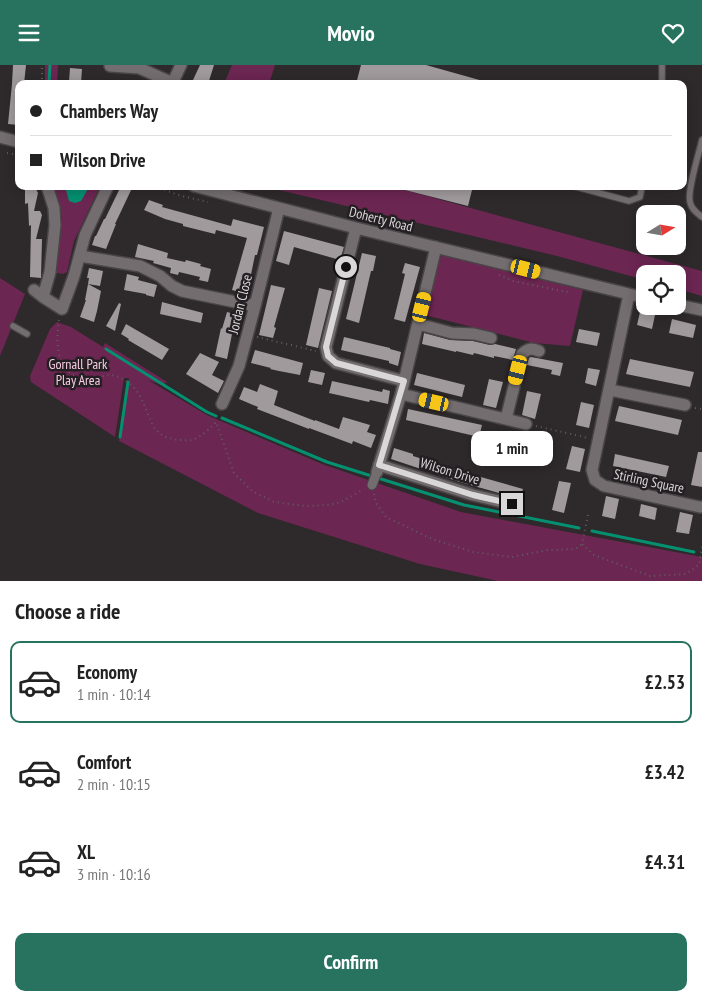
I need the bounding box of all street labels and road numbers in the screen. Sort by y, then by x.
street label: Doherty Road [347,202,415,236]
street label: Jordan Close [224,272,256,336]
street label: Wilson Drive [418,453,482,489]
street label: Stirling Square [612,465,686,497]

